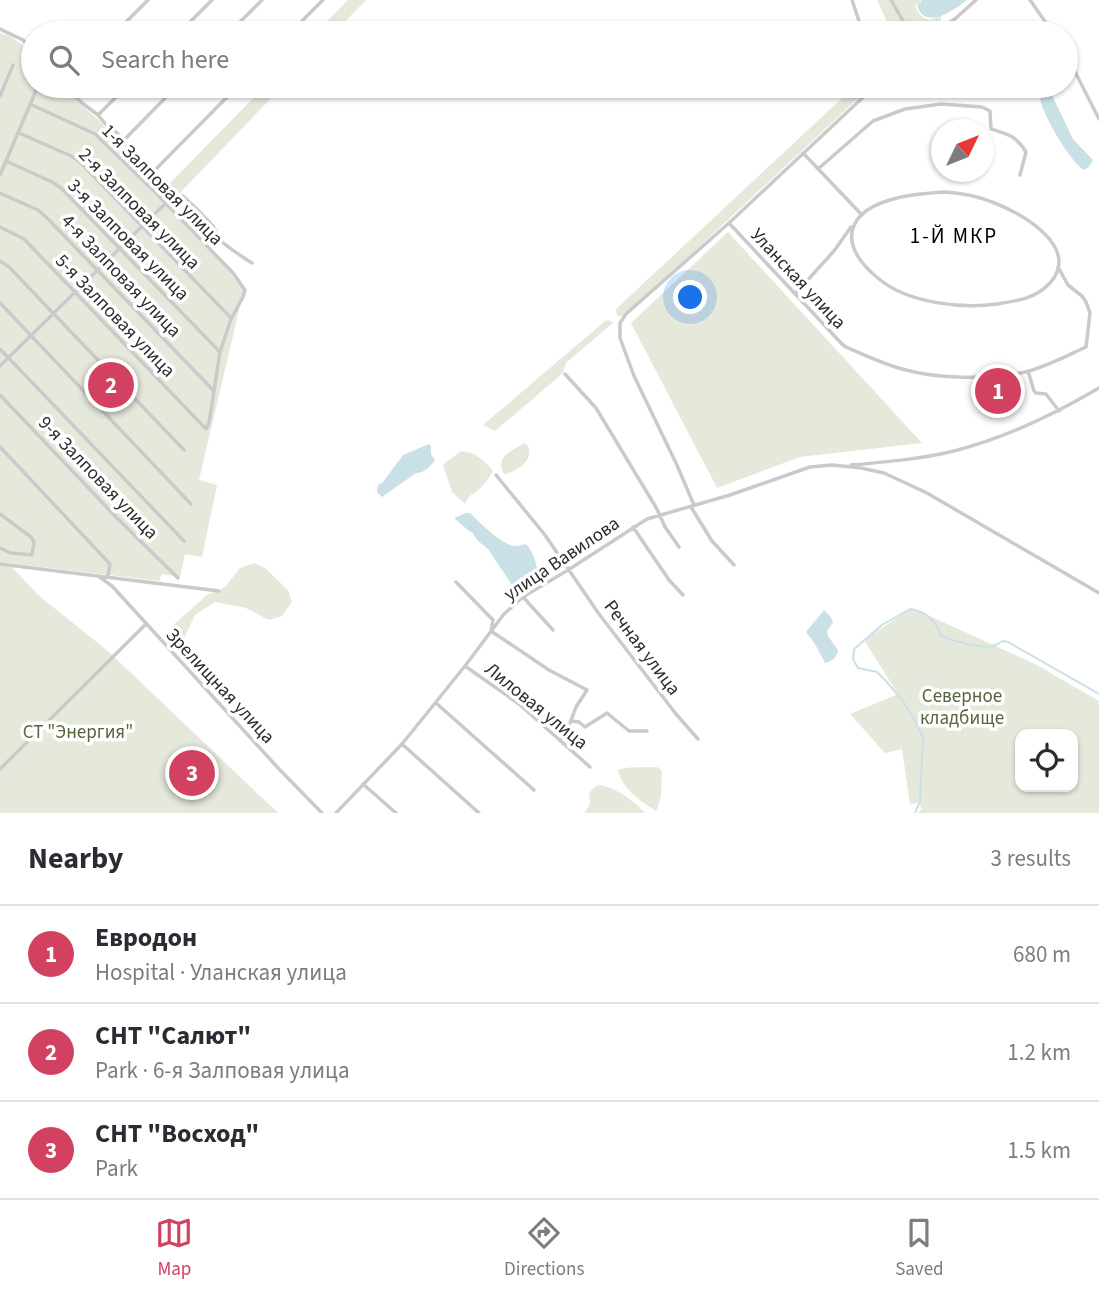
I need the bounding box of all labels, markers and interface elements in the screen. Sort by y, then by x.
search box [21,21,1078,98]
icon: search [45,41,83,79]
text: Search here [101,41,229,78]
street label: 1-я Залповая улица [95,118,229,252]
north arrow [931,119,994,182]
street label: 2-я Залповая улица [72,142,206,276]
street label: 3-я Залповая улица [61,173,195,307]
street label: 4-я Залповая улица [55,208,187,344]
district label: 1-Й МКР [910,221,998,251]
street label: Уланская улица [744,222,852,336]
street label: 5-я Залповая улица [49,248,181,384]
your location [673,280,707,314]
pin: 2 [88,359,134,411]
pin: 1 [975,365,1021,417]
street label: 9-я Залповая улица [32,410,164,546]
street label: улица Вавилова [499,510,625,608]
street label: Речная улица [597,595,687,701]
street label: Зрелищная улица [159,622,281,750]
street label: Лиловая улица [479,656,593,756]
park label: Северное кладбище [920,683,1004,732]
park label: СТ "Энергия" [23,719,133,746]
map controls [1015,729,1078,792]
button: locate [1015,729,1078,792]
pin: 3 [169,747,215,799]
text: Nearby [28,837,123,880]
text: 3 results [991,842,1071,875]
text: Евродон [95,919,197,956]
text: 1 [45,938,57,971]
text: 680 m [1013,938,1071,971]
text: Hospital · Уланская улица [95,956,347,989]
text: СНТ "Салют" [95,1017,251,1054]
text: 2 [45,1036,57,1069]
text: 1.2 km [1007,1036,1071,1069]
text: Park · 6-я Залповая улица [95,1054,350,1087]
text: СНТ "Восход" [95,1115,259,1152]
text: 3 [45,1134,57,1167]
text: 1.5 km [1007,1134,1071,1167]
text: Park [95,1152,138,1185]
tab: Map [155,1214,193,1283]
tab: Directions [504,1214,584,1283]
tab: Saved [895,1214,944,1283]

